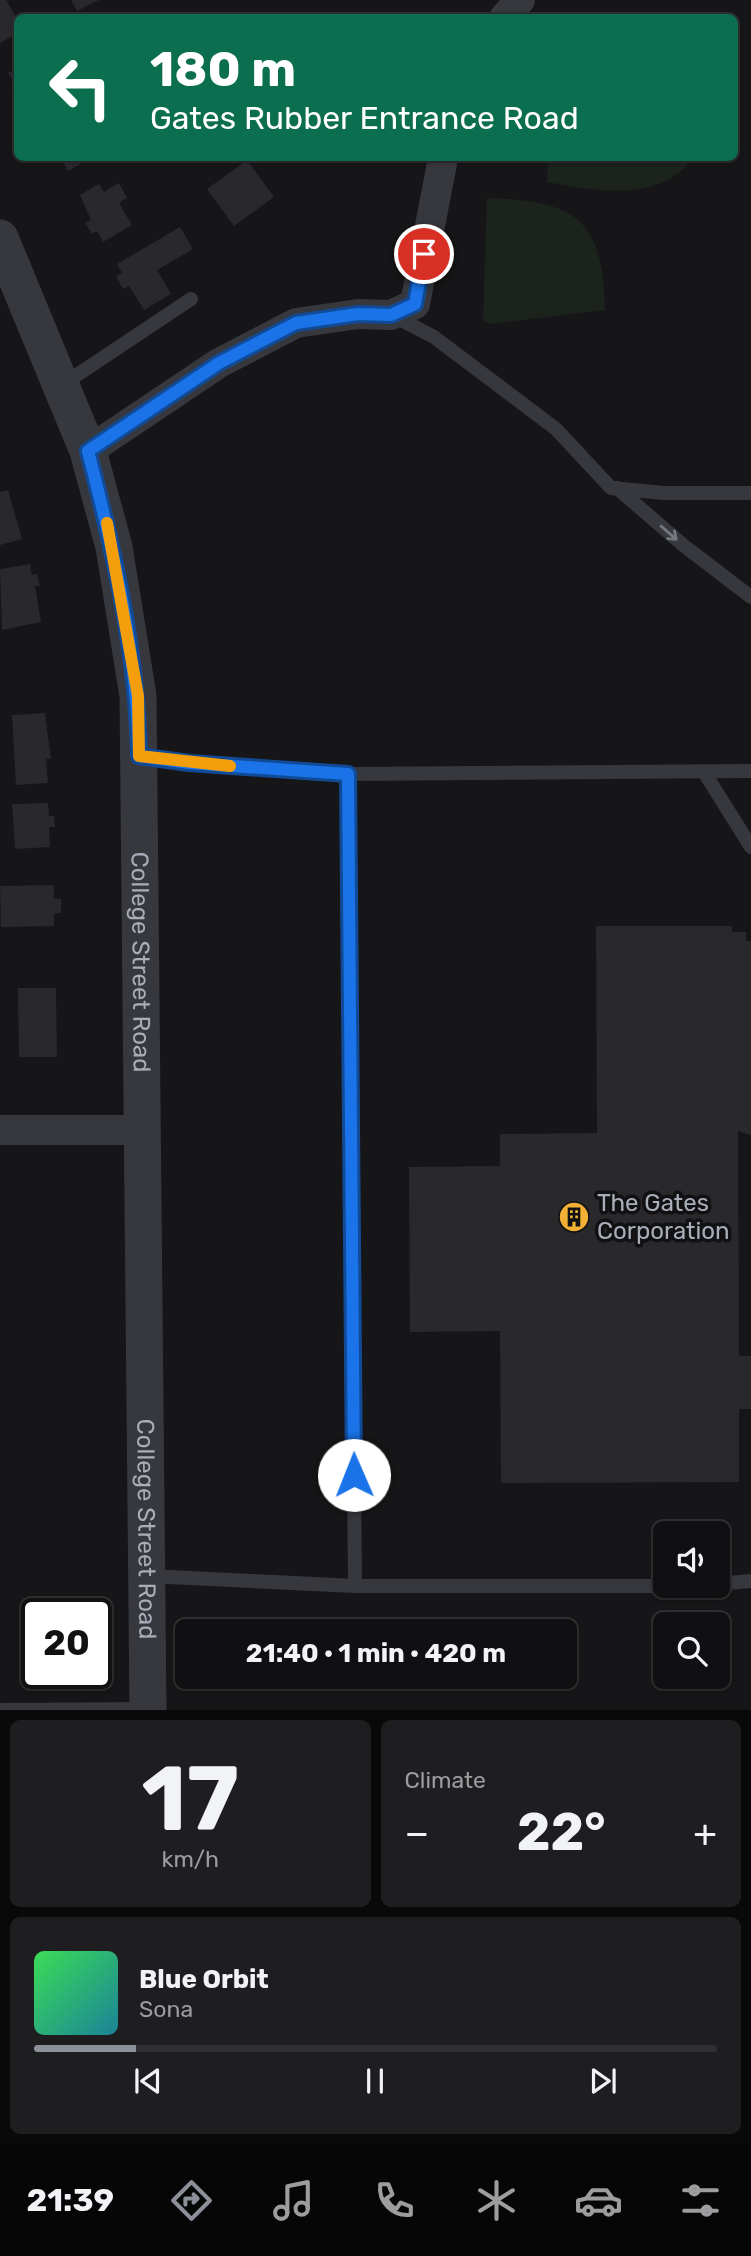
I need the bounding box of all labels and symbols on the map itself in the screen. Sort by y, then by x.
pin [394,224,454,284]
one-way arrow [659,525,677,541]
street label: College Street Road [126,852,156,1073]
place label: The Gates Corporation [597,1189,730,1245]
building icon: The Gates Corporation [557,1200,591,1234]
street label: College Street Road [131,1419,161,1640]
position arrow [317,1438,391,1512]
speed limit sign: 20 [21,1598,112,1689]

